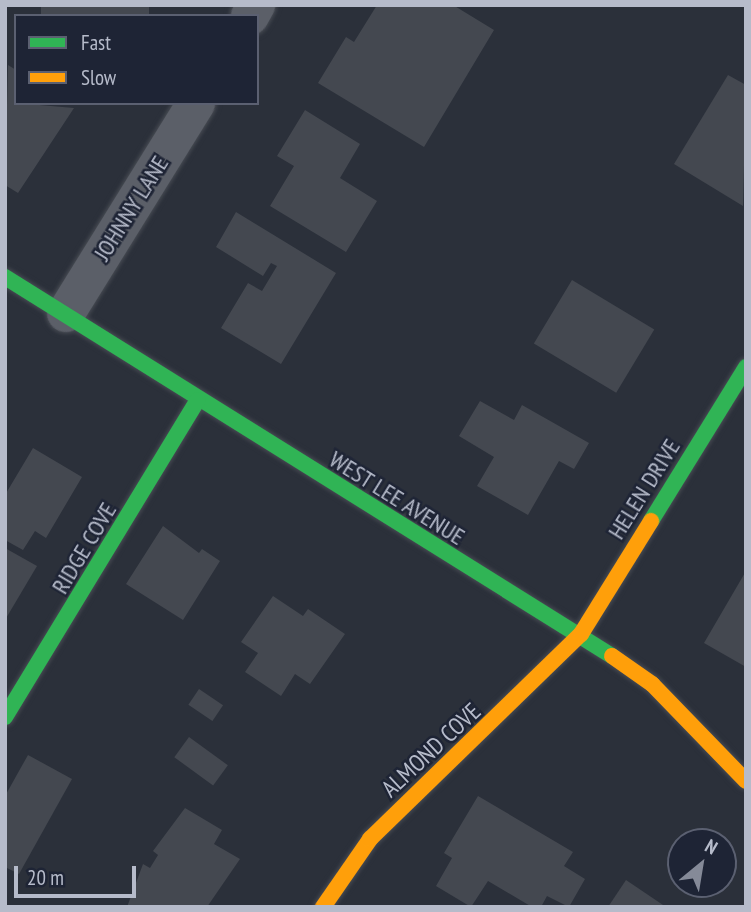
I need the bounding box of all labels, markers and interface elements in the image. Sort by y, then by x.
legend [14,14,259,105]
text: Fast [81,29,111,56]
text: Slow [81,64,116,91]
street label: JOHNNY LANE [87,150,175,266]
street label: HELEN DRIVE [602,434,686,544]
street label: WEST LEE AVENUE [323,445,471,551]
street label: RIDGE COVE [46,497,122,599]
street label: ALMOND COVE [376,697,486,803]
north arrow [667,828,737,898]
text: N [701,834,722,860]
scale bar [18,852,140,896]
text: 20 m [27,864,64,891]

